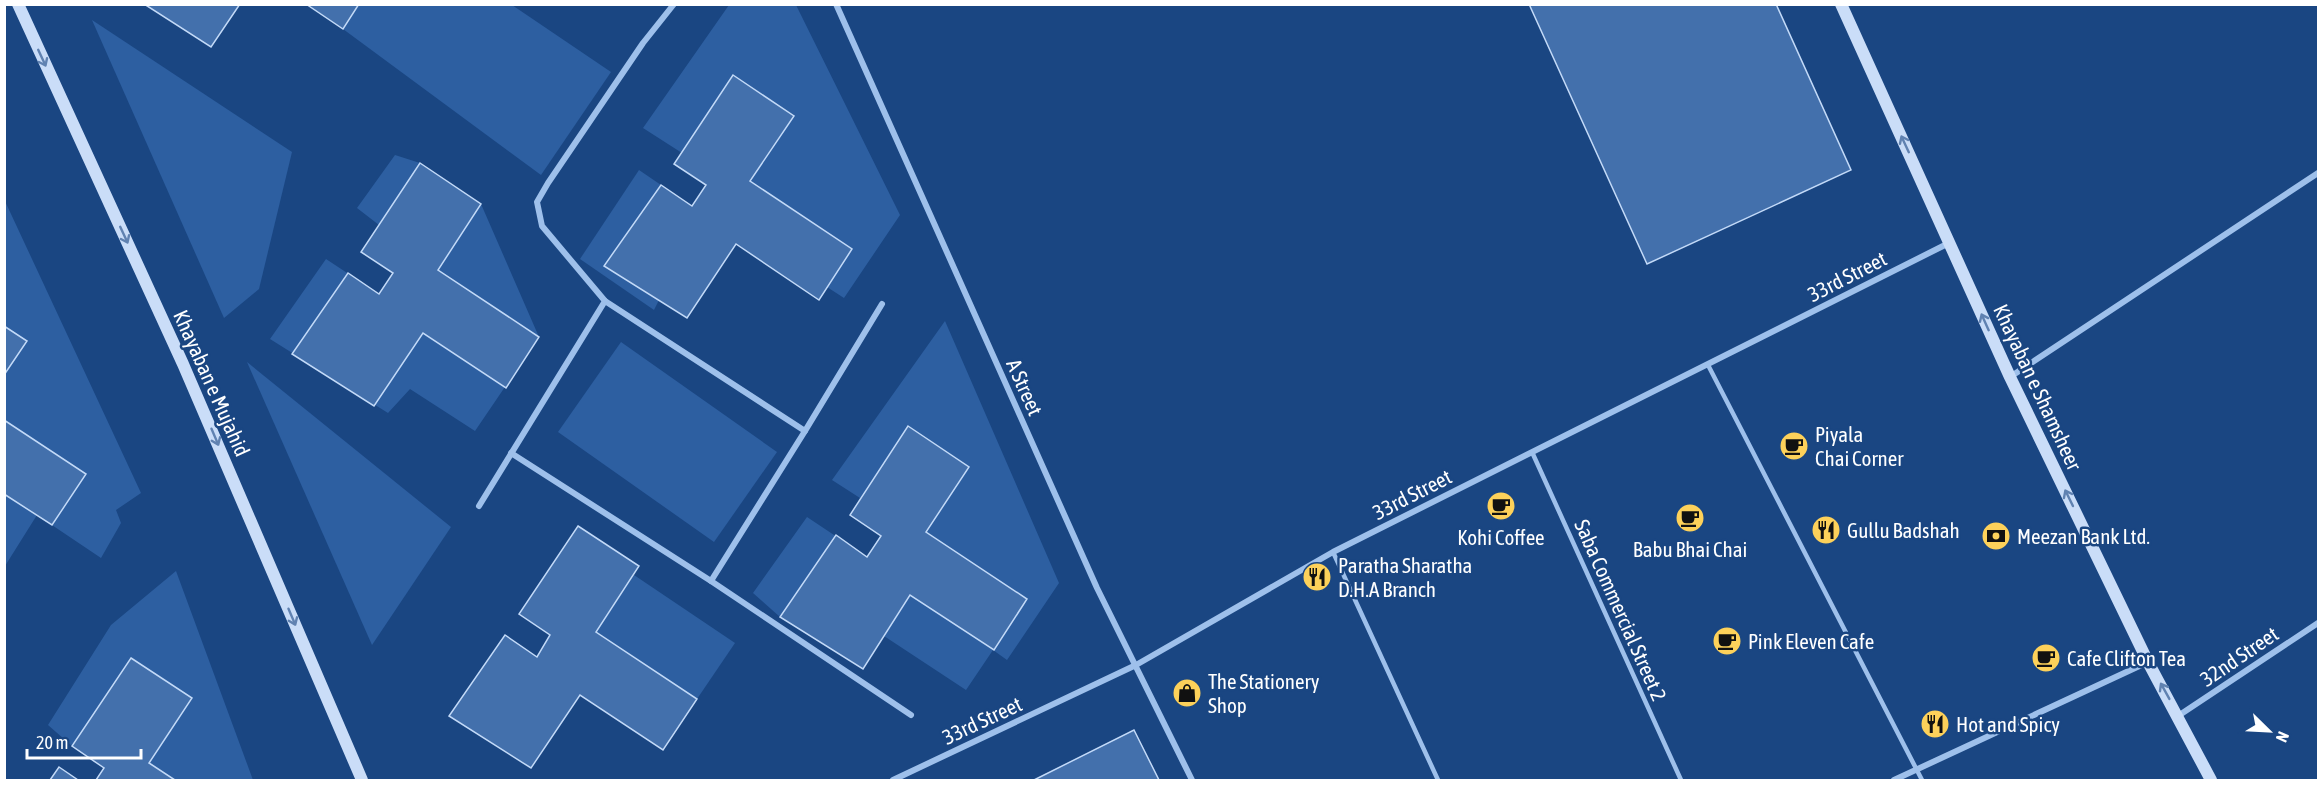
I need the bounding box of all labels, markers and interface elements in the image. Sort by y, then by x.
one-way arrow [37,48,49,66]
one-way arrow [1898,135,1909,153]
one-way arrow [118,225,130,243]
street label: 33rd Street [1804,246,1890,306]
street label: Khayaban e Shamsheer [1989,300,2087,474]
street label: Khayaban e Mujahid [169,306,255,460]
one-way arrow [1979,313,1991,331]
street label: A Street [1002,355,1048,419]
place label: Piyala Chai Corner [1815,422,1904,470]
one-way arrow [210,428,221,446]
cafe icon: Piyala Chai Corner [1778,430,1810,462]
street label: 33rd Street [1369,464,1455,524]
one-way arrow [2063,489,2074,507]
cafe icon: Kohi Coffee [1485,490,1517,522]
cafe icon: Babu Bhai Chai [1674,502,1706,534]
restaurant icon: Gullu Badshah [1810,514,1842,546]
street label: Saba Commercial Street 2 [1570,516,1672,704]
place label: Gullu Badshah [1847,518,1960,542]
bank icon: Meezan Bank Ltd. [1980,520,2012,552]
place label: Meezan Bank Ltd. [2017,524,2150,548]
place label: Kohi Coffee [1457,525,1545,549]
place label: Babu Bhai Chai [1633,537,1747,561]
place label: Paratha Sharatha D.H.A Branch [1338,553,1472,601]
restaurant icon: Paratha Sharatha D.H.A Branch [1301,561,1333,593]
one-way arrow [287,607,298,625]
street label: 32nd Street [2195,621,2283,691]
cafe icon: Pink Eleven Cafe [1711,625,1743,657]
place label: Pink Eleven Cafe [1748,629,1874,653]
cafe icon: Cafe Clifton Tea [2030,642,2062,674]
place label: Cafe Clifton Tea [2067,646,2186,670]
place label: The Stationery Shop [1208,669,1320,717]
shop icon: The Stationery Shop [1171,677,1203,709]
one-way arrow [2159,683,2171,700]
street label: 33rd Street [938,691,1026,749]
north arrow [2239,701,2299,761]
restaurant icon: Hot and Spicy [1919,708,1951,740]
place label: Hot and Spicy [1956,712,2060,736]
scale bar [27,722,141,760]
text: N [2273,729,2293,745]
text: 20 m [36,732,68,753]

